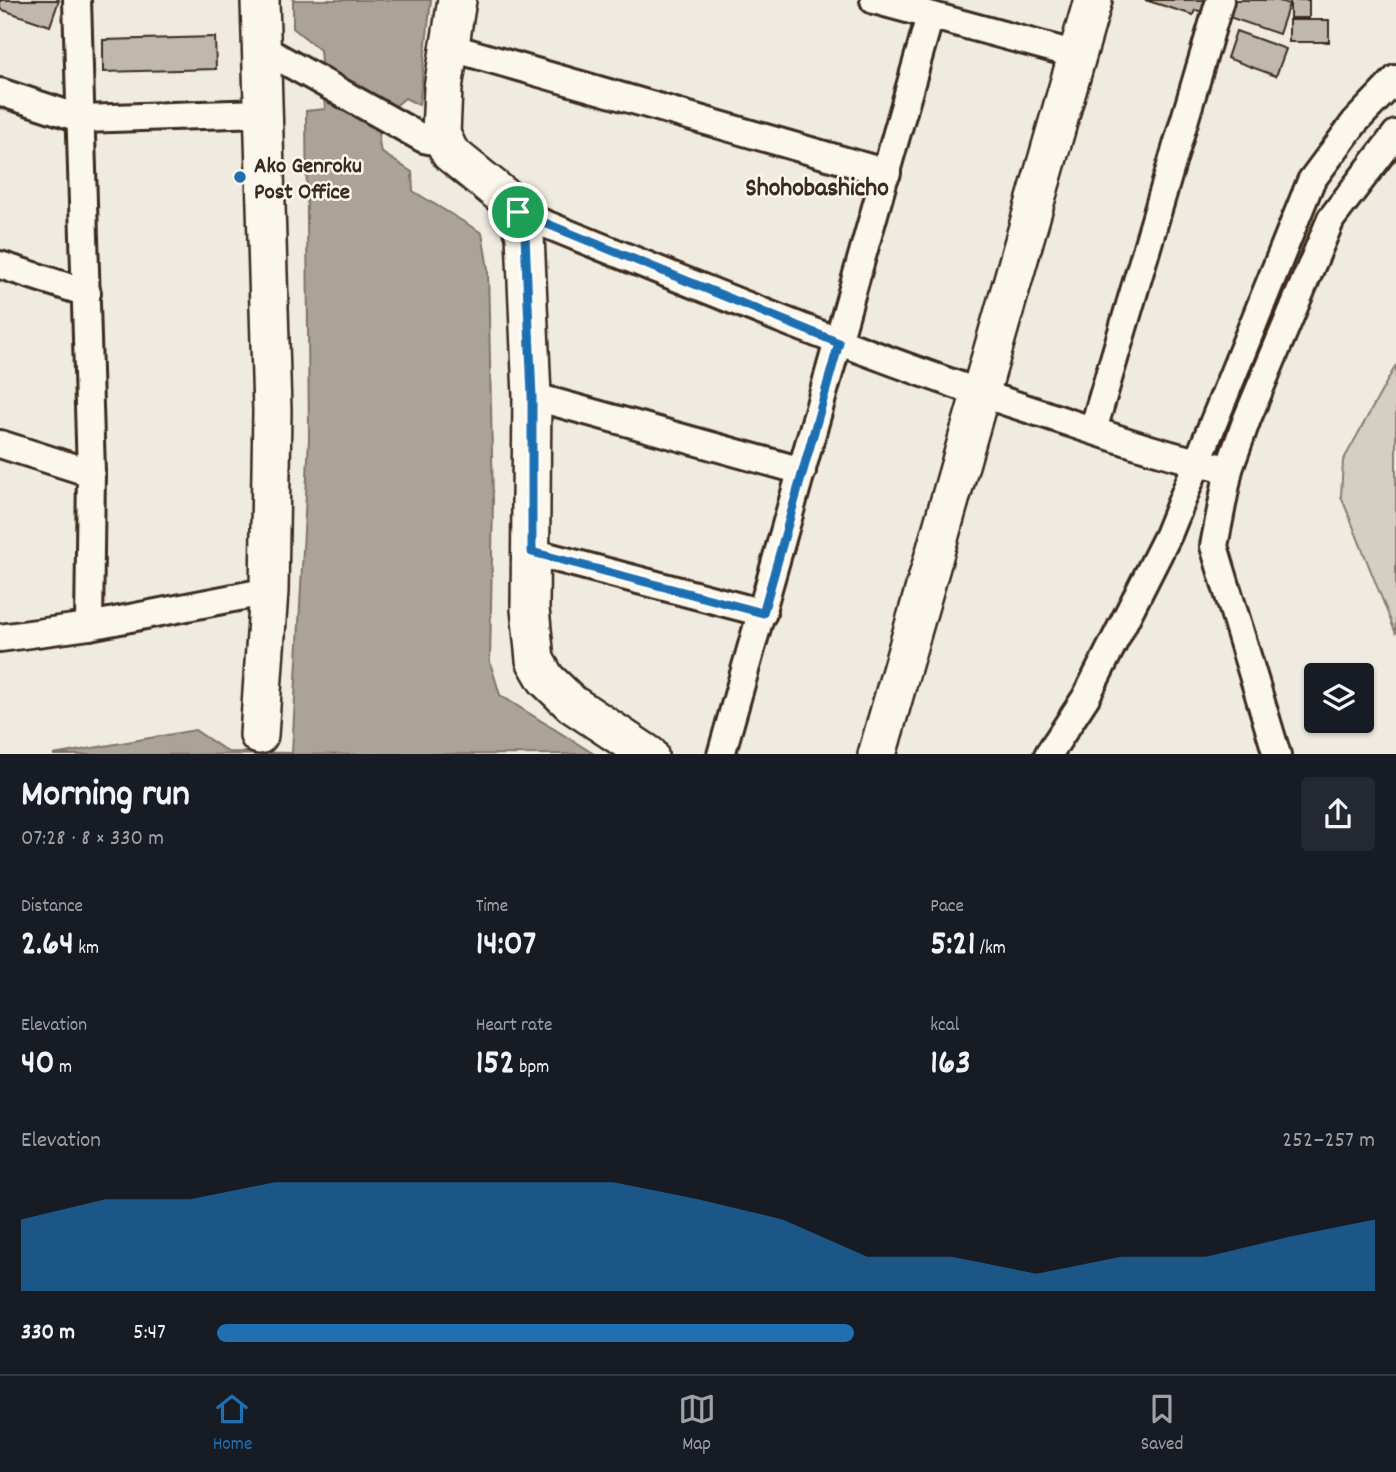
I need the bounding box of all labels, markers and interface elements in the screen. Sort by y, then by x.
place label: Ako Genroku Post Office [254,151,362,210]
marker: Ako Genroku Post Office [232,169,248,185]
district label: Shohobashicho [745,171,889,208]
pin [488,182,548,242]
icon: arrive [499,193,537,231]
map controls [1304,663,1374,733]
button: layers [1304,663,1374,733]
text: Morning run [21,769,190,824]
button: share [1301,777,1375,851]
text: 07:28 · 8 × 330 m [21,823,164,856]
text: Distance [21,894,83,921]
text: Time [476,894,508,921]
text: Pace [930,894,964,921]
text: 2.64 [21,921,74,971]
text: 14:07 [476,921,536,971]
text: 5:21 [930,921,975,971]
text: km [74,936,99,963]
text: /km [975,936,1006,963]
text: Elevation [21,1013,87,1040]
text: Heart rate [476,1013,552,1040]
text: kcal [930,1013,959,1040]
text: 40 [21,1040,55,1090]
text: 152 [476,1040,515,1090]
text: 163 [930,1040,971,1090]
text: m [55,1055,72,1082]
text: bpm [515,1055,549,1082]
text: Elevation [21,1125,101,1158]
text: 252–257 m [1282,1125,1375,1158]
text: 330 m [21,1317,75,1350]
text: 5:47 [133,1317,166,1350]
tab: Home [213,1390,252,1459]
tab: Map [678,1390,716,1459]
tab: Saved [1141,1390,1183,1459]

